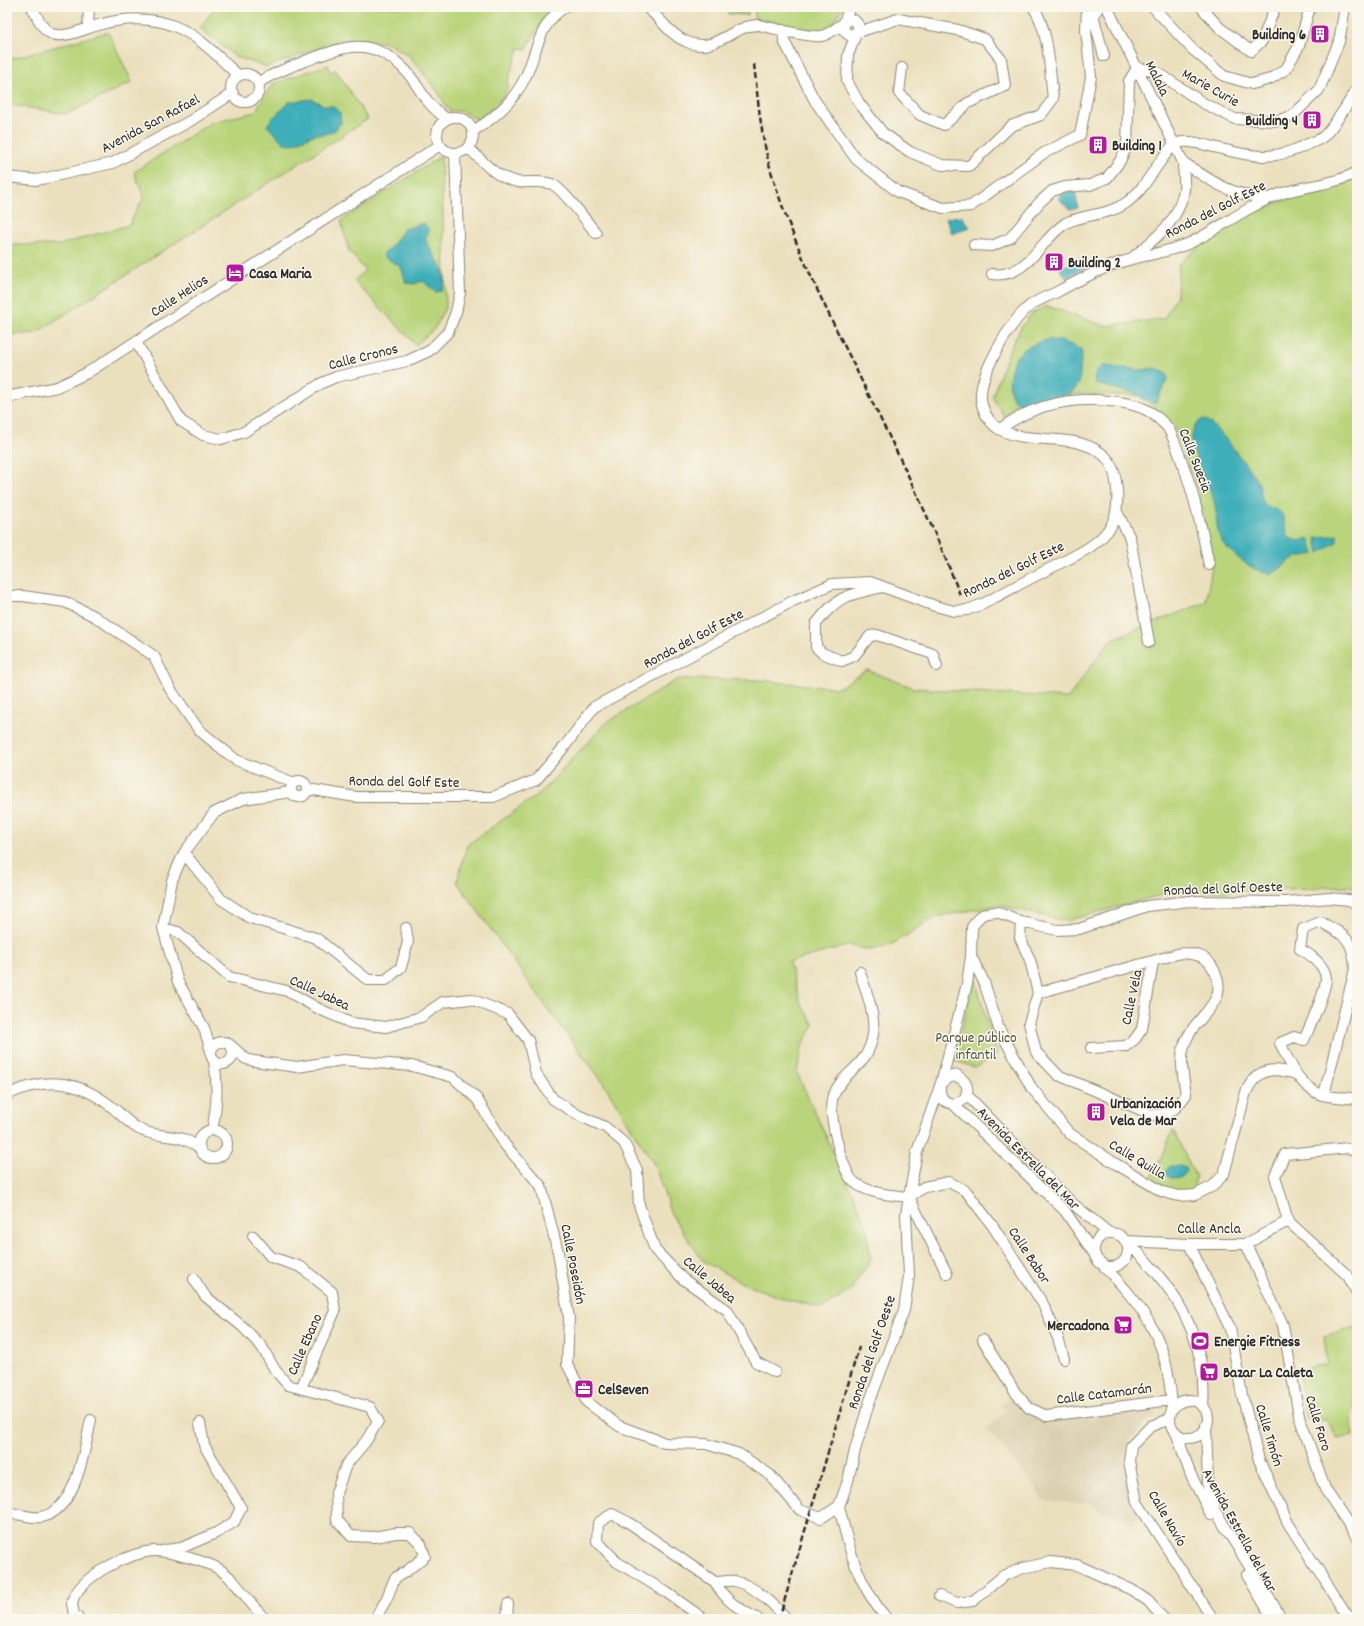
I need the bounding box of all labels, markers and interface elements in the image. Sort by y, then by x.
building icon: Building 6 [1309,23,1331,45]
place label: Building 6 [1252,25,1306,47]
street label: Malala [1138,57,1175,101]
street label: Marie Curie [1177,64,1243,114]
street label: Avenida San Rafael [98,89,205,160]
building icon: Building 4 [1301,109,1323,131]
place label: Building 4 [1245,111,1298,133]
building icon: Building 1 [1087,134,1109,156]
place label: Building 1 [1112,136,1162,158]
street label: Ronda del Golf Este [1162,176,1271,246]
building icon: Building 2 [1043,251,1065,273]
place label: Building 2 [1068,253,1121,275]
hotel icon: Casa Maria [224,262,246,284]
place label: Casa Maria [249,264,312,286]
street label: Calle Helios [147,270,213,324]
street label: Calle Cronos [326,339,401,377]
street label: Calle Suecia [1172,425,1217,497]
street label: Ronda del Golf Este [959,536,1069,605]
street label: Ronda del Golf Este [640,604,748,676]
street label: Ronda del Golf Este [348,771,460,795]
street label: Ronda del Golf Oeste [1163,877,1283,903]
street label: Calle Vela [1116,967,1150,1027]
street label: Calle Jabea [285,970,354,1018]
park label: Parque público infantil [935,1028,1017,1067]
place label: Urbanización Vela de Mar [1110,1094,1181,1133]
building icon: Urbanización Vela de Mar [1085,1101,1107,1123]
street label: Avenida Estrella del Mar [971,1103,1085,1217]
street label: Calle Quilla [1104,1135,1171,1187]
street label: Calle Ancla [1177,1219,1242,1241]
street label: Calle Poseidón [553,1222,591,1307]
street label: Calle Babor [1002,1223,1055,1289]
street label: Calle Jabea [677,1251,741,1310]
street label: Ronda del Golf Oeste [843,1292,903,1413]
street label: Calle Ebano [282,1310,329,1379]
supermarket icon: Mercadona [1112,1314,1134,1336]
place label: Mercadona [1047,1316,1110,1338]
sports icon: Energie Fitness [1189,1330,1211,1352]
place label: Energie Fitness [1214,1332,1300,1354]
supermarket icon: Bazar La Caleta [1198,1361,1220,1383]
place label: Bazar La Caleta [1223,1363,1314,1385]
office icon: CelSeven [573,1378,595,1400]
street label: Calle Catamarán [1055,1378,1153,1412]
place label: CelSeven [598,1380,649,1402]
street label: Calle Faro [1298,1393,1336,1455]
street label: Calle Timón [1248,1402,1288,1470]
street label: Avenida Estrella del Mar [1195,1465,1282,1597]
street label: Calle Navío [1141,1487,1191,1552]

